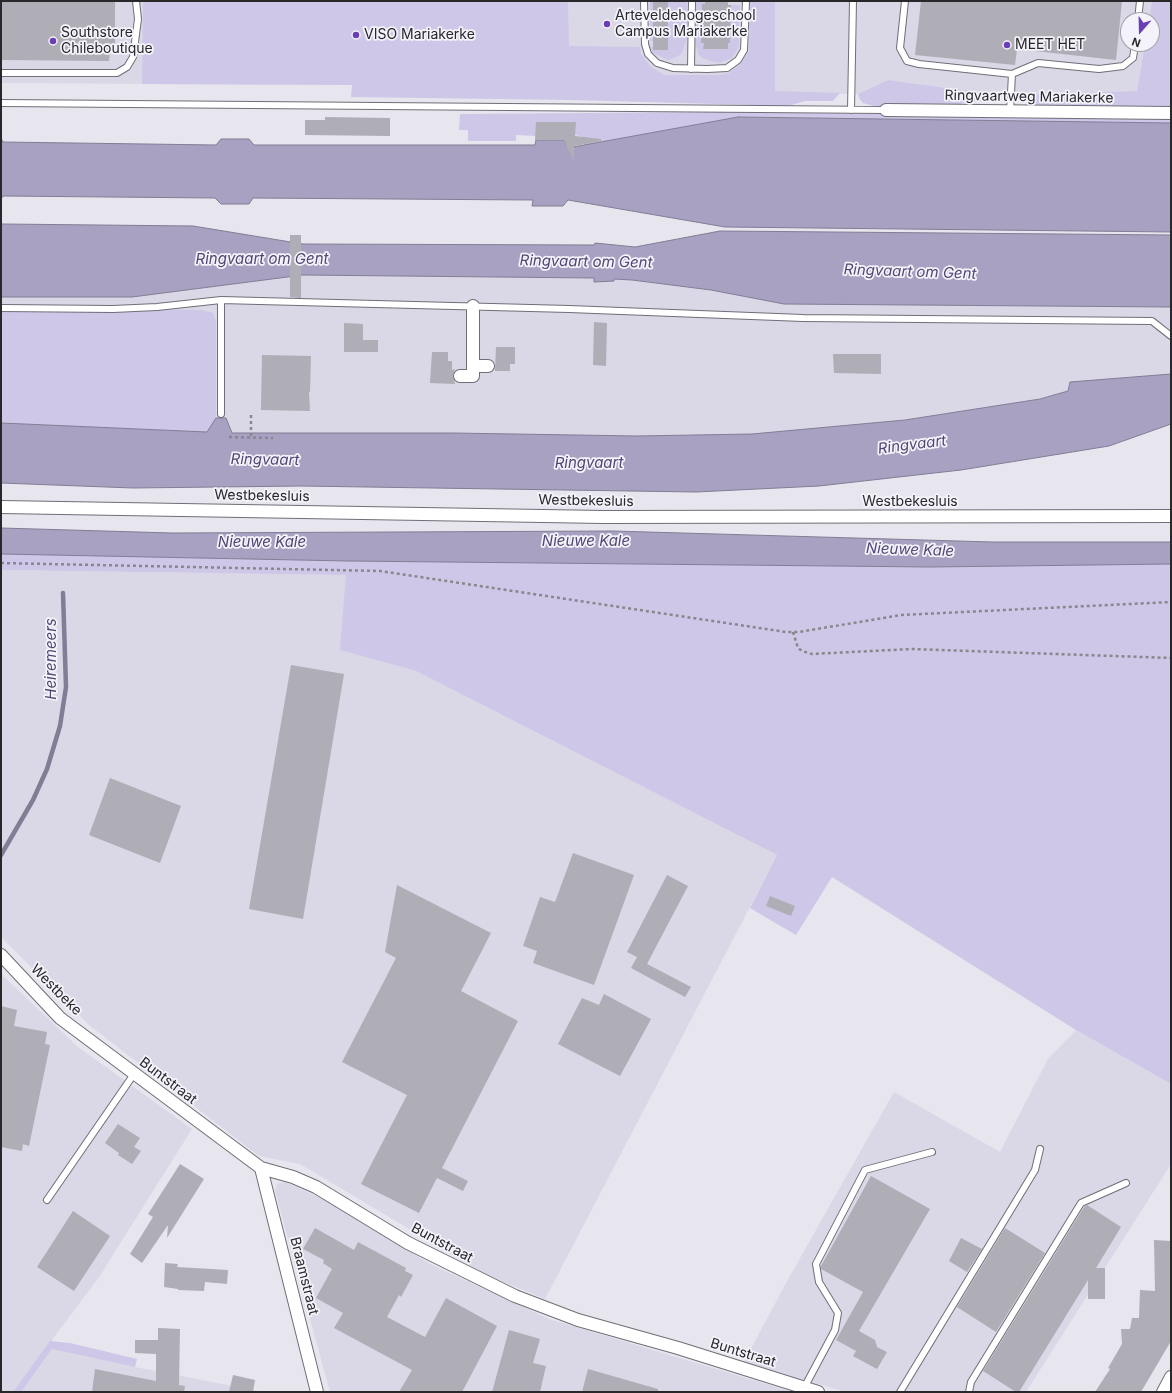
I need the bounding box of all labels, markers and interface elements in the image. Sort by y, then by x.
place label: Arteveldehogeschool Campus Mariakerke [615,8,756,40]
north arrow [1120,12,1160,52]
marker: Arteveldehogeschool Campus Mariakerke [602,19,612,29]
place label: Southstore Chileboutique [61,25,153,58]
place label: VISO Mariakerke [364,27,475,43]
marker: VISO Mariakerke [351,30,361,40]
text: N [1130,34,1143,50]
marker: Southstore Chileboutique [48,36,58,46]
place label: MEET HET [1015,37,1085,53]
marker: MEET HET [1002,40,1012,50]
street label: Ringvaartweg Mariakerke [944,87,1114,107]
water label: Ringvaart om Gent [196,250,328,268]
water label: Ringvaart om Gent [519,252,653,272]
water label: Ringvaart om Gent [843,261,977,283]
water label: Ringvaart [877,432,947,458]
water label: Ringvaart [230,450,300,470]
water label: Ringvaart [555,454,623,472]
street label: Westbekesluis [214,487,310,505]
street label: Westbekesluis [538,492,634,510]
street label: Westbekesluis [862,494,958,510]
water label: Nieuwe Kale [542,532,630,550]
water label: Nieuwe Kale [218,533,306,551]
water label: Nieuwe Kale [866,539,954,561]
water label: Heiremeers [42,618,60,700]
street label: Westbeke [27,961,85,1019]
street label: Buntstraat [136,1054,200,1108]
street label: Buntstraat [408,1220,476,1266]
street label: Braamstraat [286,1235,322,1317]
street label: Buntstraat [708,1335,778,1371]

